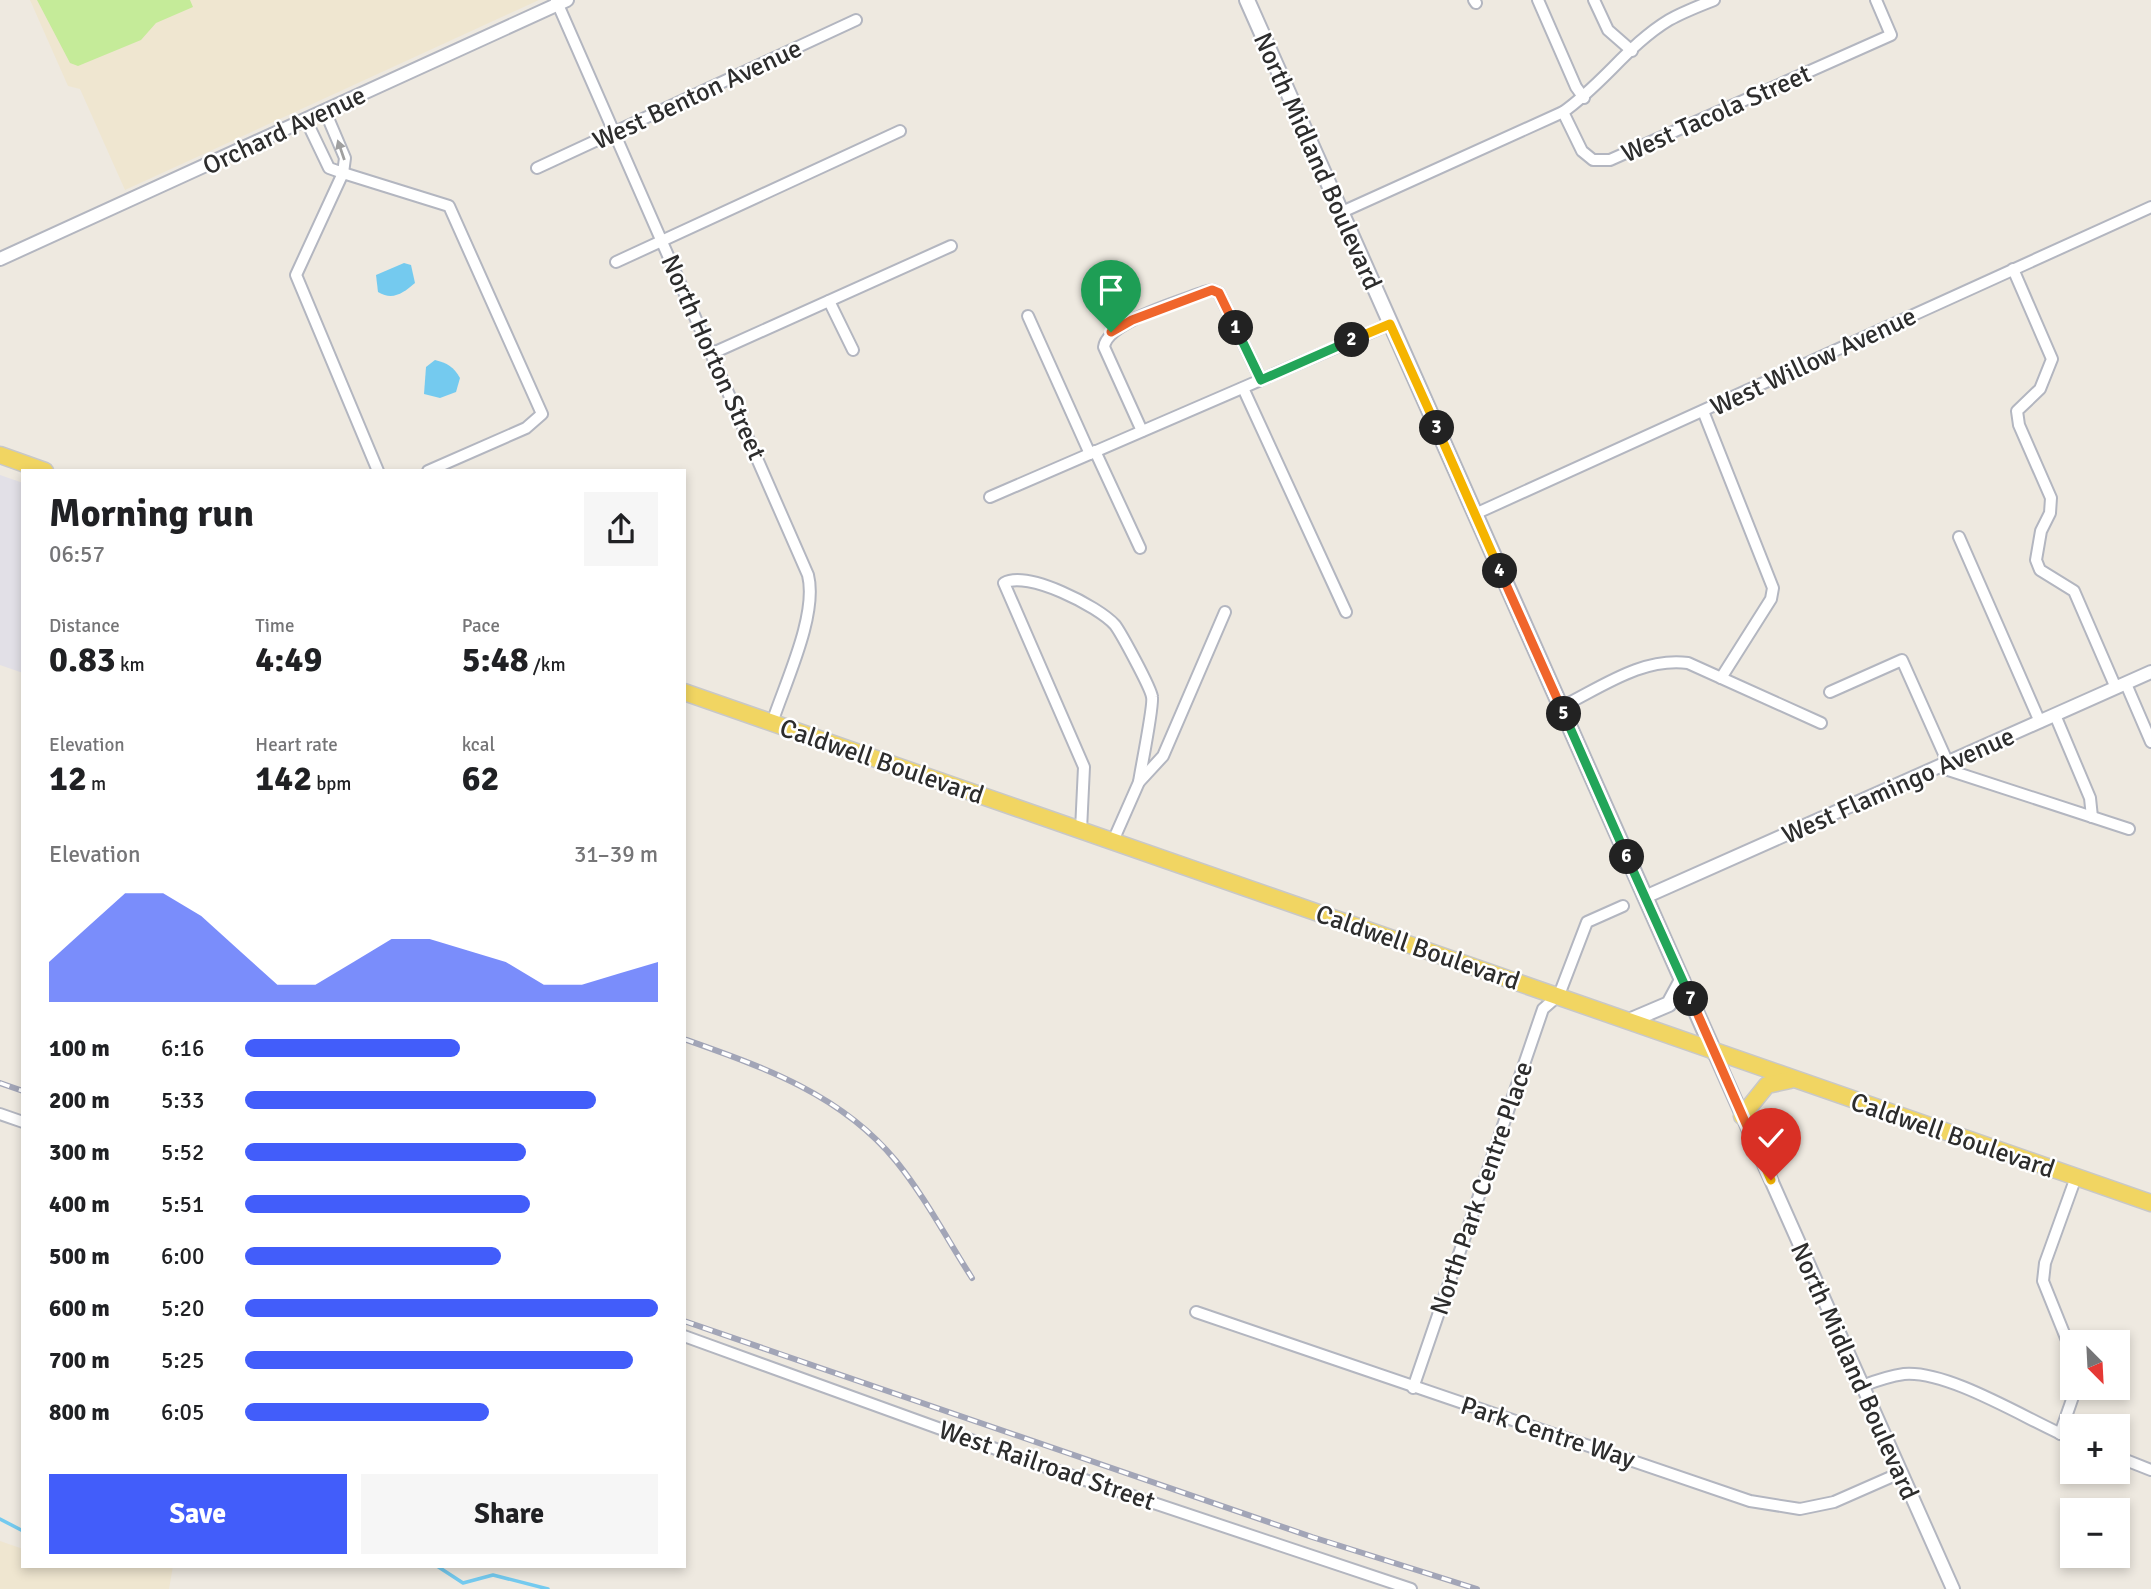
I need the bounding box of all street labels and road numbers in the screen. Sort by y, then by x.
street label: North Midland Boulevard [1246,28,1388,295]
street label: West Benton Avenue [588,32,807,157]
street label: West Tacola Street [1617,58,1816,170]
street label: Orchard Avenue [198,79,371,183]
street label: North Horton Street [653,250,773,465]
street label: West Willow Avenue [1705,300,1921,424]
street label: Caldwell Boulevard [775,712,988,812]
street label: West Flamingo Avenue [1777,720,2020,852]
street label: Caldwell Boulevard [1311,898,1524,998]
street label: North Park Centre Place [1423,1057,1540,1319]
street label: Caldwell Boulevard [1846,1086,2059,1186]
street label: North Midland Boulevard [1783,1238,1925,1505]
street label: Park Centre Way [1456,1390,1639,1476]
street label: West Railroad Street [934,1414,1159,1518]

